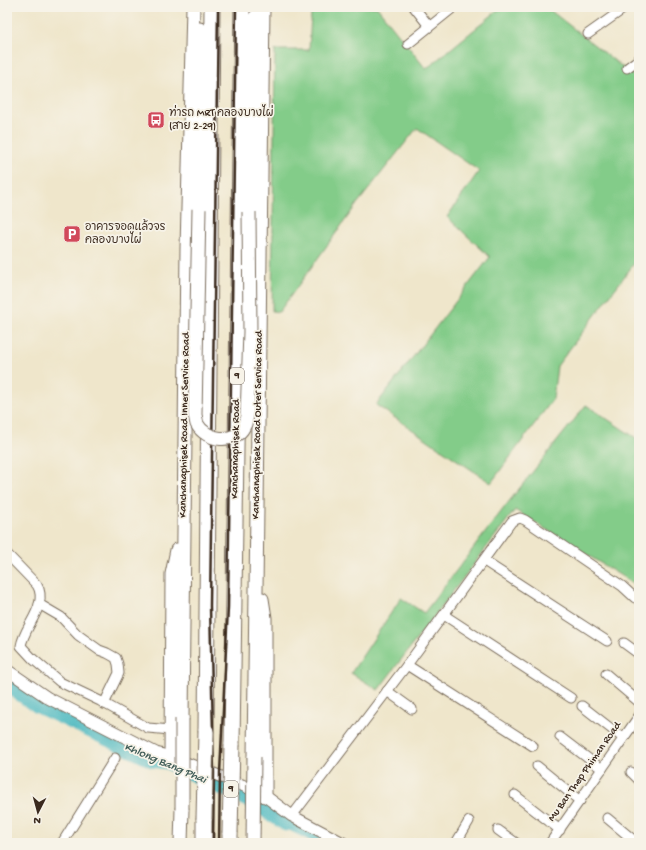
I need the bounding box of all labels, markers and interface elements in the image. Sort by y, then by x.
place label: ท่ารถ MRT คลองบางไผ่ (สาย 2-29) [169,104,274,133]
bus stop icon: ท่ารถ MRT คลองบางไผ่ (สาย 2-29) [146,110,166,130]
place label: อาคารจอดแล้วจร คลองบางไผ่ [85,219,166,247]
parking icon: อาคารจอดแล้วจร คลองบางไผ่ [62,224,82,244]
street label: Kanchanaphisek Road Outer Service Road [250,329,266,519]
street label: Kanchanaphisek Road Inner Service Road [177,331,193,518]
road number: 9 [230,368,244,384]
street label: Kanchanaphisek Road [229,398,243,499]
street label: Mu Ban Thep Phiman Road [546,719,625,824]
water label: Khlong Bang Phai [122,740,209,788]
road number: 9 [224,781,238,797]
north arrow [18,792,58,832]
text: N [33,814,41,826]

